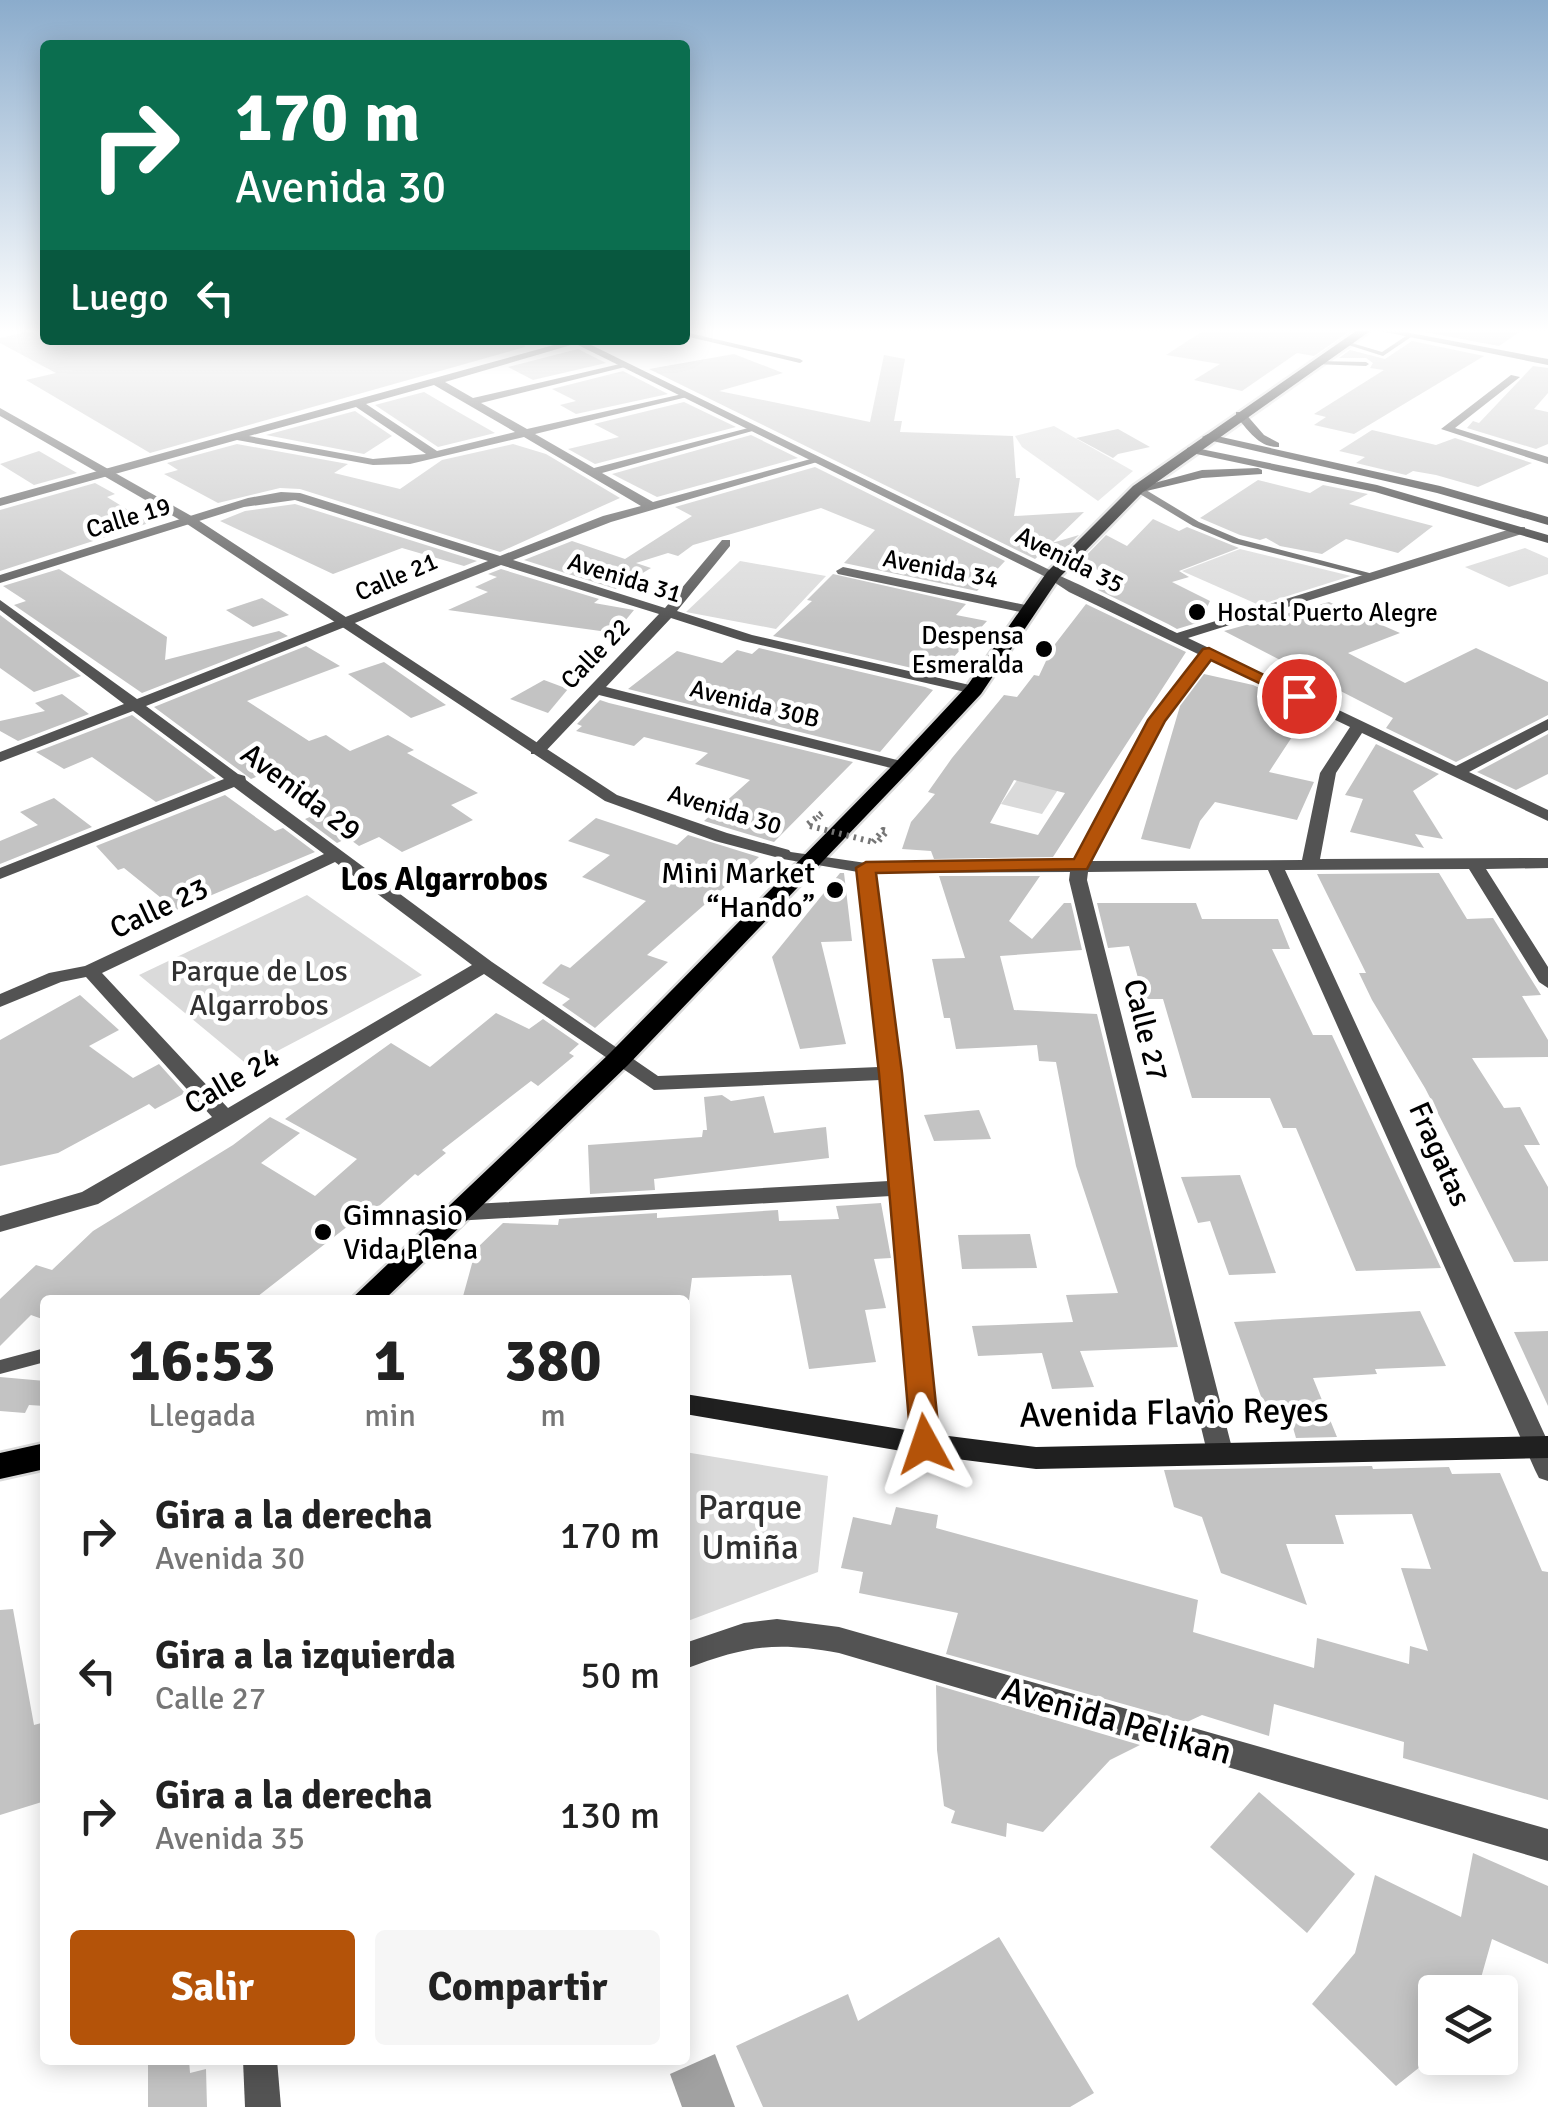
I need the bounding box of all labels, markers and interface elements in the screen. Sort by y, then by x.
text: 170 m [235,74,420,160]
icon: right [70,80,200,210]
text: Avenida 30 [235,160,446,215]
icon: left [188,270,243,325]
text: Luego [70,274,168,321]
street label: Calle 19 [82,490,174,545]
street label: Avenida 35 [1010,519,1129,600]
street label: Avenida 34 [880,542,1001,595]
street label: Calle 21 [350,545,442,608]
street label: Avenida 31 [564,546,685,609]
place label: Hostal Puerto Alegre [1217,597,1438,628]
marker: Hostal Puerto Alegre [1186,601,1208,623]
street label: Calle 22 [554,611,637,695]
place label: Despensa Esmeralda [912,620,1024,680]
marker: Despensa Esmeralda [1033,638,1055,660]
pin [1257,654,1342,739]
icon: arrive [1272,669,1327,724]
street label: Avenida 30B [687,672,823,735]
street label: Avenida 29 [233,735,368,850]
street label: Avenida 30 [664,778,785,841]
place label: Mini Market “Hando” [661,855,815,926]
district label: Los Algarrobos [340,860,548,899]
street label: Calle 23 [104,870,214,947]
marker: Mini Market “Hando” [824,879,846,901]
park label: Parque de Los Algarrobos [170,953,348,1024]
street label: Calle 27 [1115,975,1176,1085]
street label: Calle 24 [178,1038,287,1122]
street label: Fragatas [1400,1096,1479,1212]
place label: Gimnasio Vida Plena [343,1197,478,1268]
marker: Gimnasio Vida Plena [312,1221,334,1243]
text: 16:53 [128,1324,276,1398]
text: 1 [374,1324,406,1398]
text: 380 [504,1324,602,1398]
street label: Avenida Flavio Reyes [1019,1388,1329,1437]
position arrow [873,1392,977,1496]
text: Llegada [148,1396,256,1435]
text: min [364,1396,416,1435]
text: m [540,1396,566,1435]
park label: Parque Umiña [698,1486,802,1569]
text: Gira a la derecha [155,1492,432,1539]
icon: right [70,1508,125,1563]
text: 170 m [560,1512,660,1559]
text: Avenida 30 [155,1539,305,1578]
text: Gira a la izquierda [155,1632,456,1679]
icon: left [70,1648,125,1703]
text: 50 m [580,1652,660,1699]
street label: Avenida Pelikan [997,1667,1237,1774]
text: Calle 27 [155,1679,266,1718]
text: Gira a la derecha [155,1772,432,1819]
icon: right [70,1788,125,1843]
text: 130 m [560,1792,660,1839]
text: Avenida 35 [155,1819,305,1858]
button: Salir [70,1930,355,2045]
button: Compartir [375,1930,660,2045]
map controls [1418,1975,1518,2075]
button: layers [1418,1975,1518,2075]

